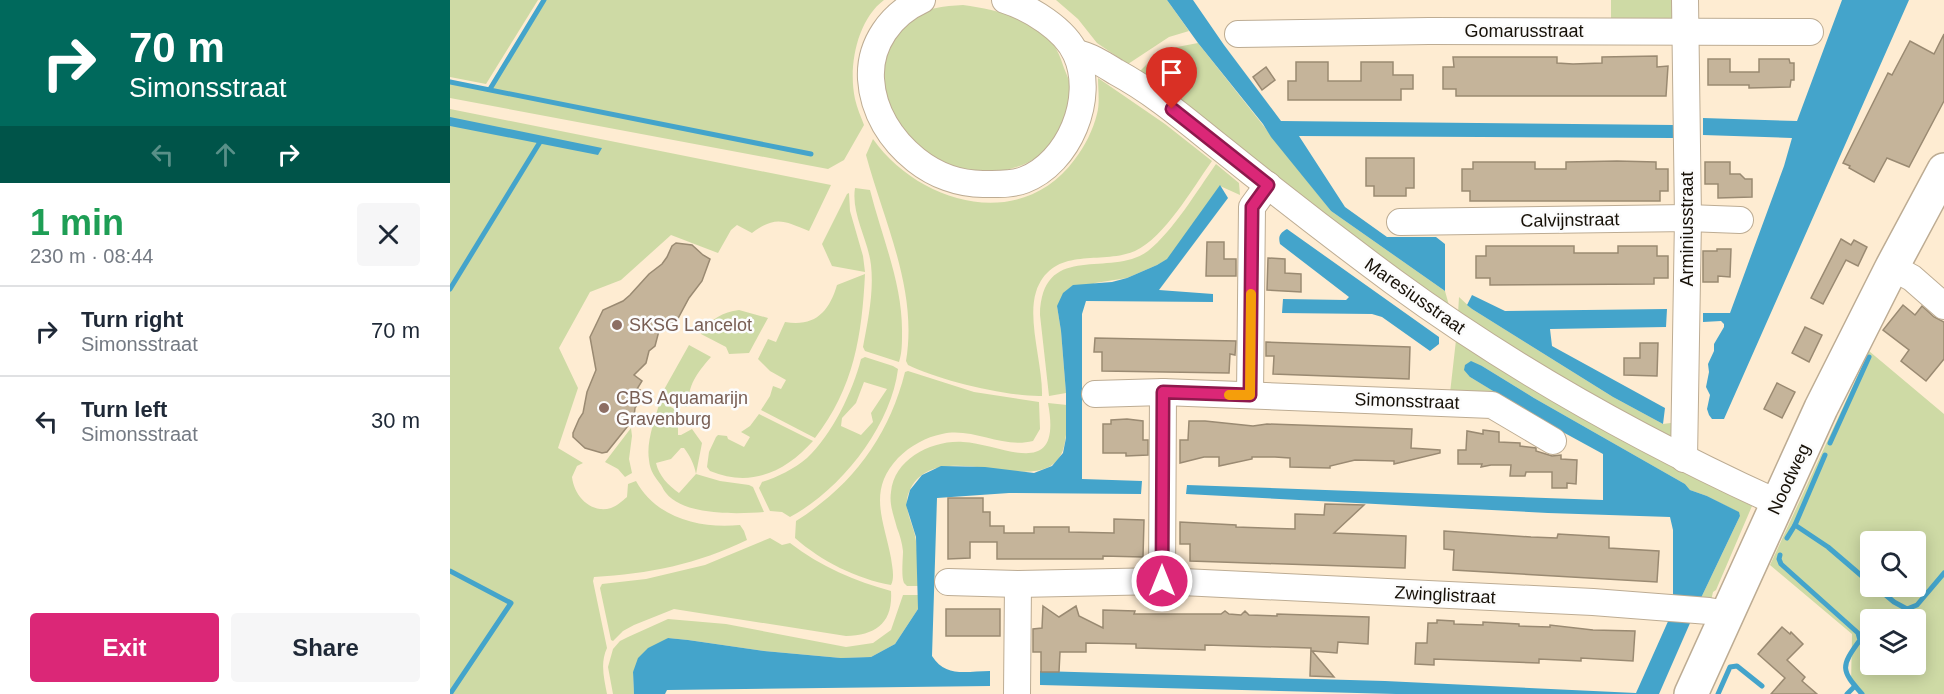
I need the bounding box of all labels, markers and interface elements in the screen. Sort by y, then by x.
street label: Gomarusstraat [1464,21,1584,41]
icon: right [30,24,108,102]
text: 70 m [129,24,225,71]
pin [1146,47,1197,109]
icon: arrive [1155,56,1188,89]
text: Simonsstraat [129,73,287,103]
icon: left [146,138,179,171]
icon: ahead [209,138,242,171]
icon: right [272,138,305,171]
street label: Arminiusstraat [1677,171,1697,287]
text: 1 min [30,202,124,243]
button: close [357,203,420,266]
street label: Calvijnstraat [1520,209,1620,231]
text: 230 m · 08:44 [30,245,153,267]
street label: Maresiusstraat [1361,254,1469,338]
text: Turn right [81,307,183,332]
icon: right [30,315,63,348]
place label: SKSG Lancelot [629,315,752,335]
text: 70 m [371,318,420,343]
marker: SKSG Lancelot [610,318,624,332]
text: Simonsstraat [81,333,198,355]
place label: CBS Aquamarijn Gravenburg [616,388,748,429]
street label: Simonsstraat [1354,389,1460,413]
text: Turn left [81,397,167,422]
marker: CBS Aquamarijn Gravenburg [597,401,611,415]
icon: left [30,405,63,438]
text: 30 m [371,408,420,433]
text: Simonsstraat [81,423,198,445]
street label: Noodweg [1764,440,1814,518]
map controls [1860,531,1926,675]
button: search [1860,531,1926,597]
position arrow [1130,549,1194,613]
street label: Zwinglistraat [1394,582,1496,608]
button: layers [1860,609,1926,675]
button: Exit [30,613,219,682]
button: Share [231,613,420,682]

